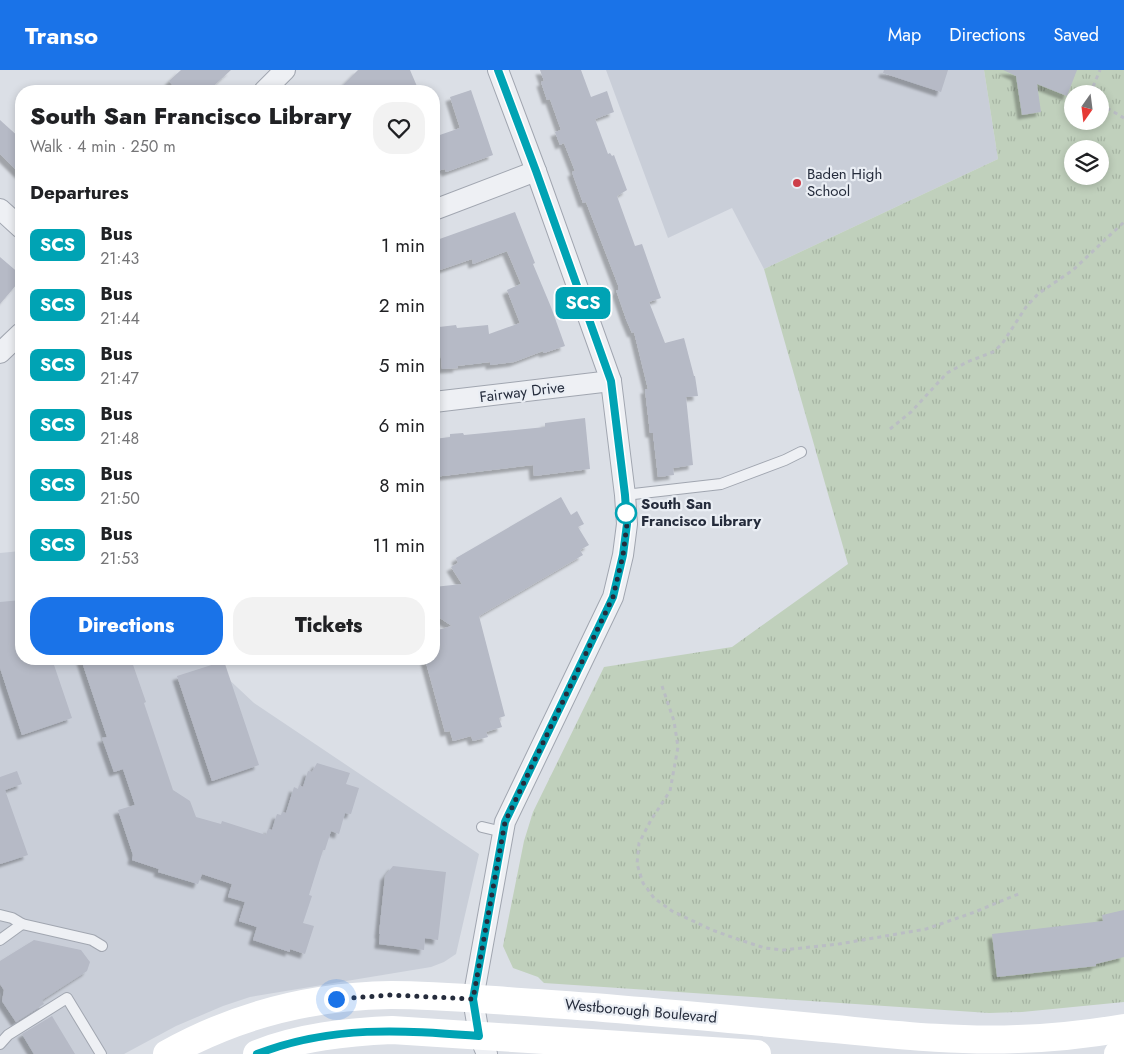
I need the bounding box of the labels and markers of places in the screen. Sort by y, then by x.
place label: Baden High School [807,163,882,202]
marker: Baden High School [791,177,803,189]
place label: South San Francisco Library [641,493,761,532]
marker: South San Francisco Library [615,502,637,524]

